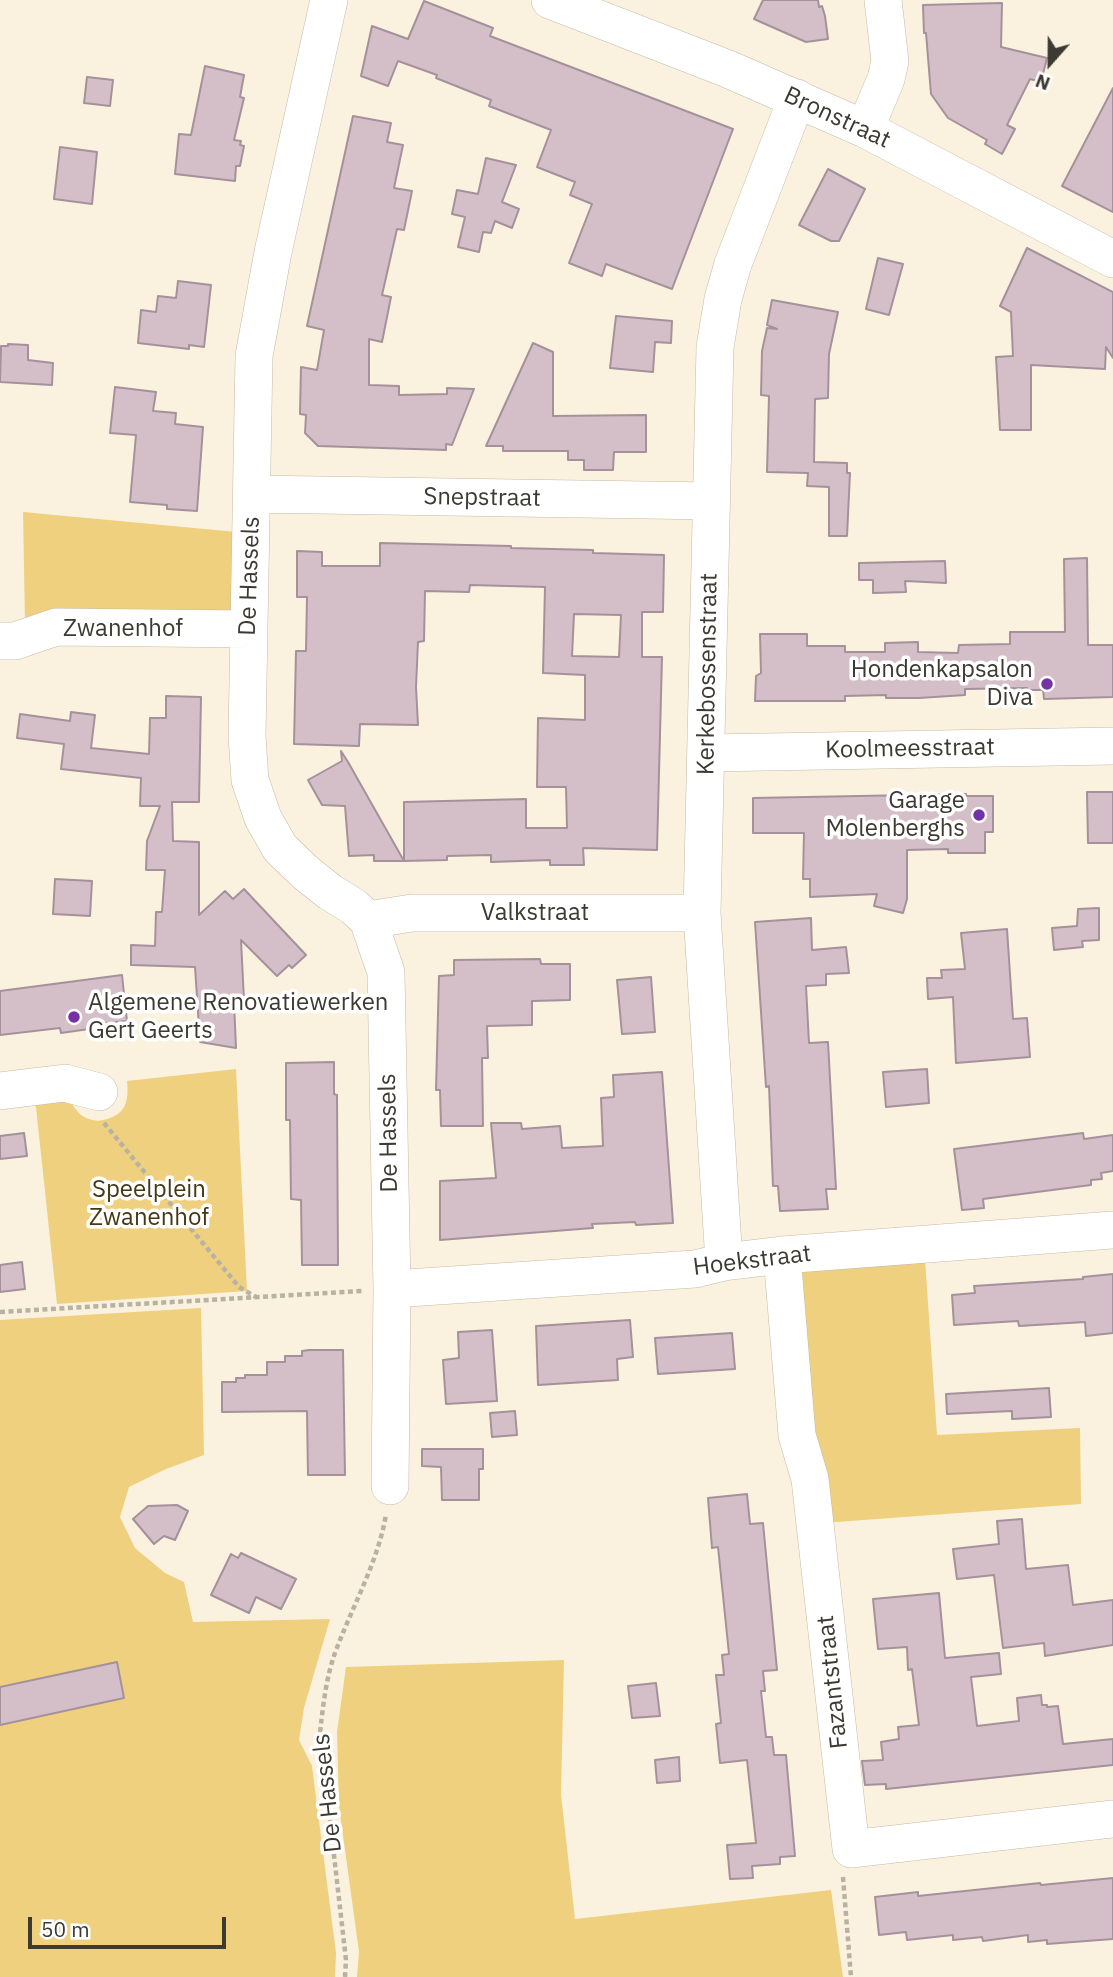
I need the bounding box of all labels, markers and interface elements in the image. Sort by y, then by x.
north arrow [1015,28,1085,98]
text: N [1032,69,1053,96]
street label: Bronstraat [779,81,895,155]
street label: Snepstraat [423,483,541,513]
street label: De Hassels [234,516,266,636]
street label: Kerkebossenstraat [692,573,724,775]
street label: Zwanenhof [63,615,183,643]
place label: Hondenkapsalon Diva [851,656,1033,712]
marker: Hondenkapsalon Diva [1039,676,1055,692]
street label: Koolmeesstraat [825,733,995,765]
place label: Garage Molenberghs [825,787,965,843]
marker: Garage Molenberghs [971,807,987,823]
street label: Valkstraat [481,899,589,927]
place label: Algemene Renovatiewerken Gert Geerts [88,989,389,1045]
marker: Algemene Renovatiewerken Gert Geerts [66,1009,82,1025]
street label: De Hassels [374,1073,404,1193]
park label: Speelplein Zwanenhof [89,1176,209,1232]
street label: Hoekstraat [691,1239,813,1283]
street label: Fazantstraat [812,1614,854,1750]
street label: De Hassels [307,1732,349,1854]
scale bar [32,1904,229,1948]
text: 50 m [41,1915,90,1943]

